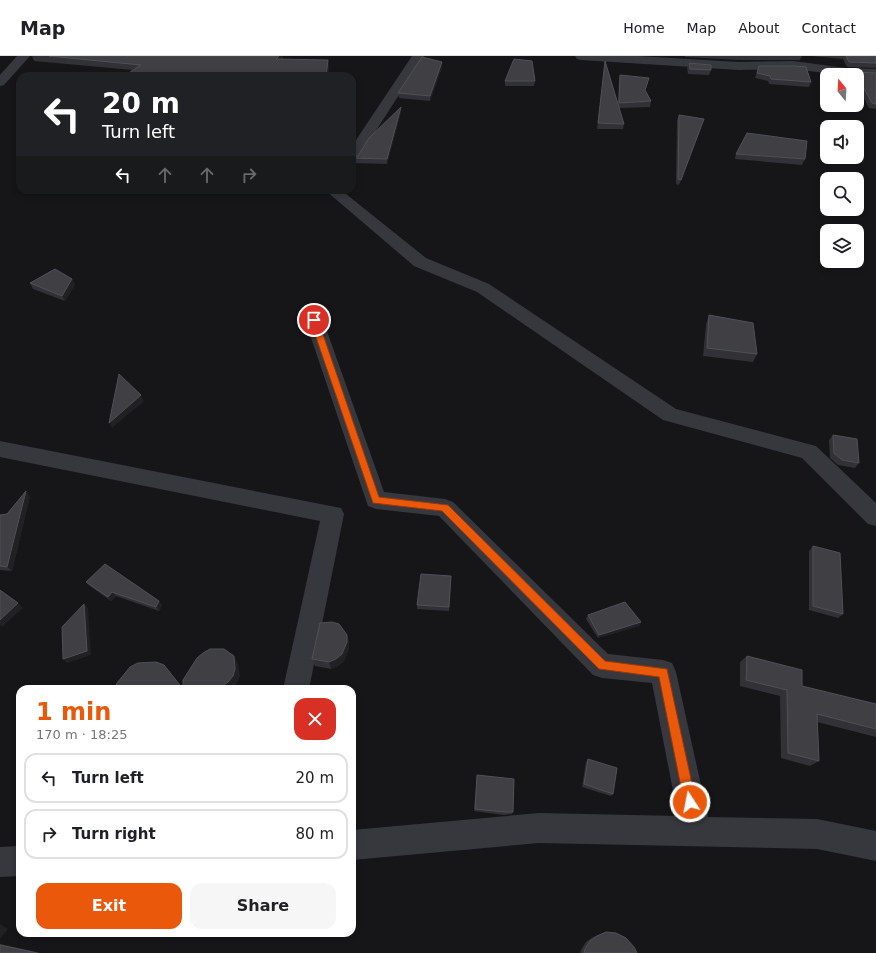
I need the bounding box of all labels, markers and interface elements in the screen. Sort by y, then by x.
text: Map [20,17,65,39]
text: Home [623,20,665,36]
text: Map [687,20,716,36]
text: About [738,20,780,36]
text: Contact [802,20,856,36]
north arrow [820,68,864,112]
map controls [820,68,864,268]
text: 20 m [102,87,180,120]
icon: left [36,88,88,140]
button: sound [820,120,864,164]
text: Turn left [102,121,175,142]
icon: left [112,164,134,186]
icon: ahead [154,164,176,186]
icon: ahead [196,164,218,186]
icon: right [238,164,260,186]
button: search [820,172,864,216]
button: layers [820,224,864,268]
pin [297,303,331,337]
icon: arrive [303,309,325,331]
text: 1 min [36,698,111,726]
button: close [294,698,336,740]
text: 170 m · 18:25 [36,727,127,742]
icon: left [38,767,60,789]
text: Turn left [72,769,144,787]
text: 20 m [296,769,334,787]
position arrow [669,781,711,823]
icon: right [38,823,60,845]
text: Turn right [72,825,156,843]
text: 80 m [296,825,334,843]
button: Exit [36,883,182,929]
button: Share [190,883,336,929]

